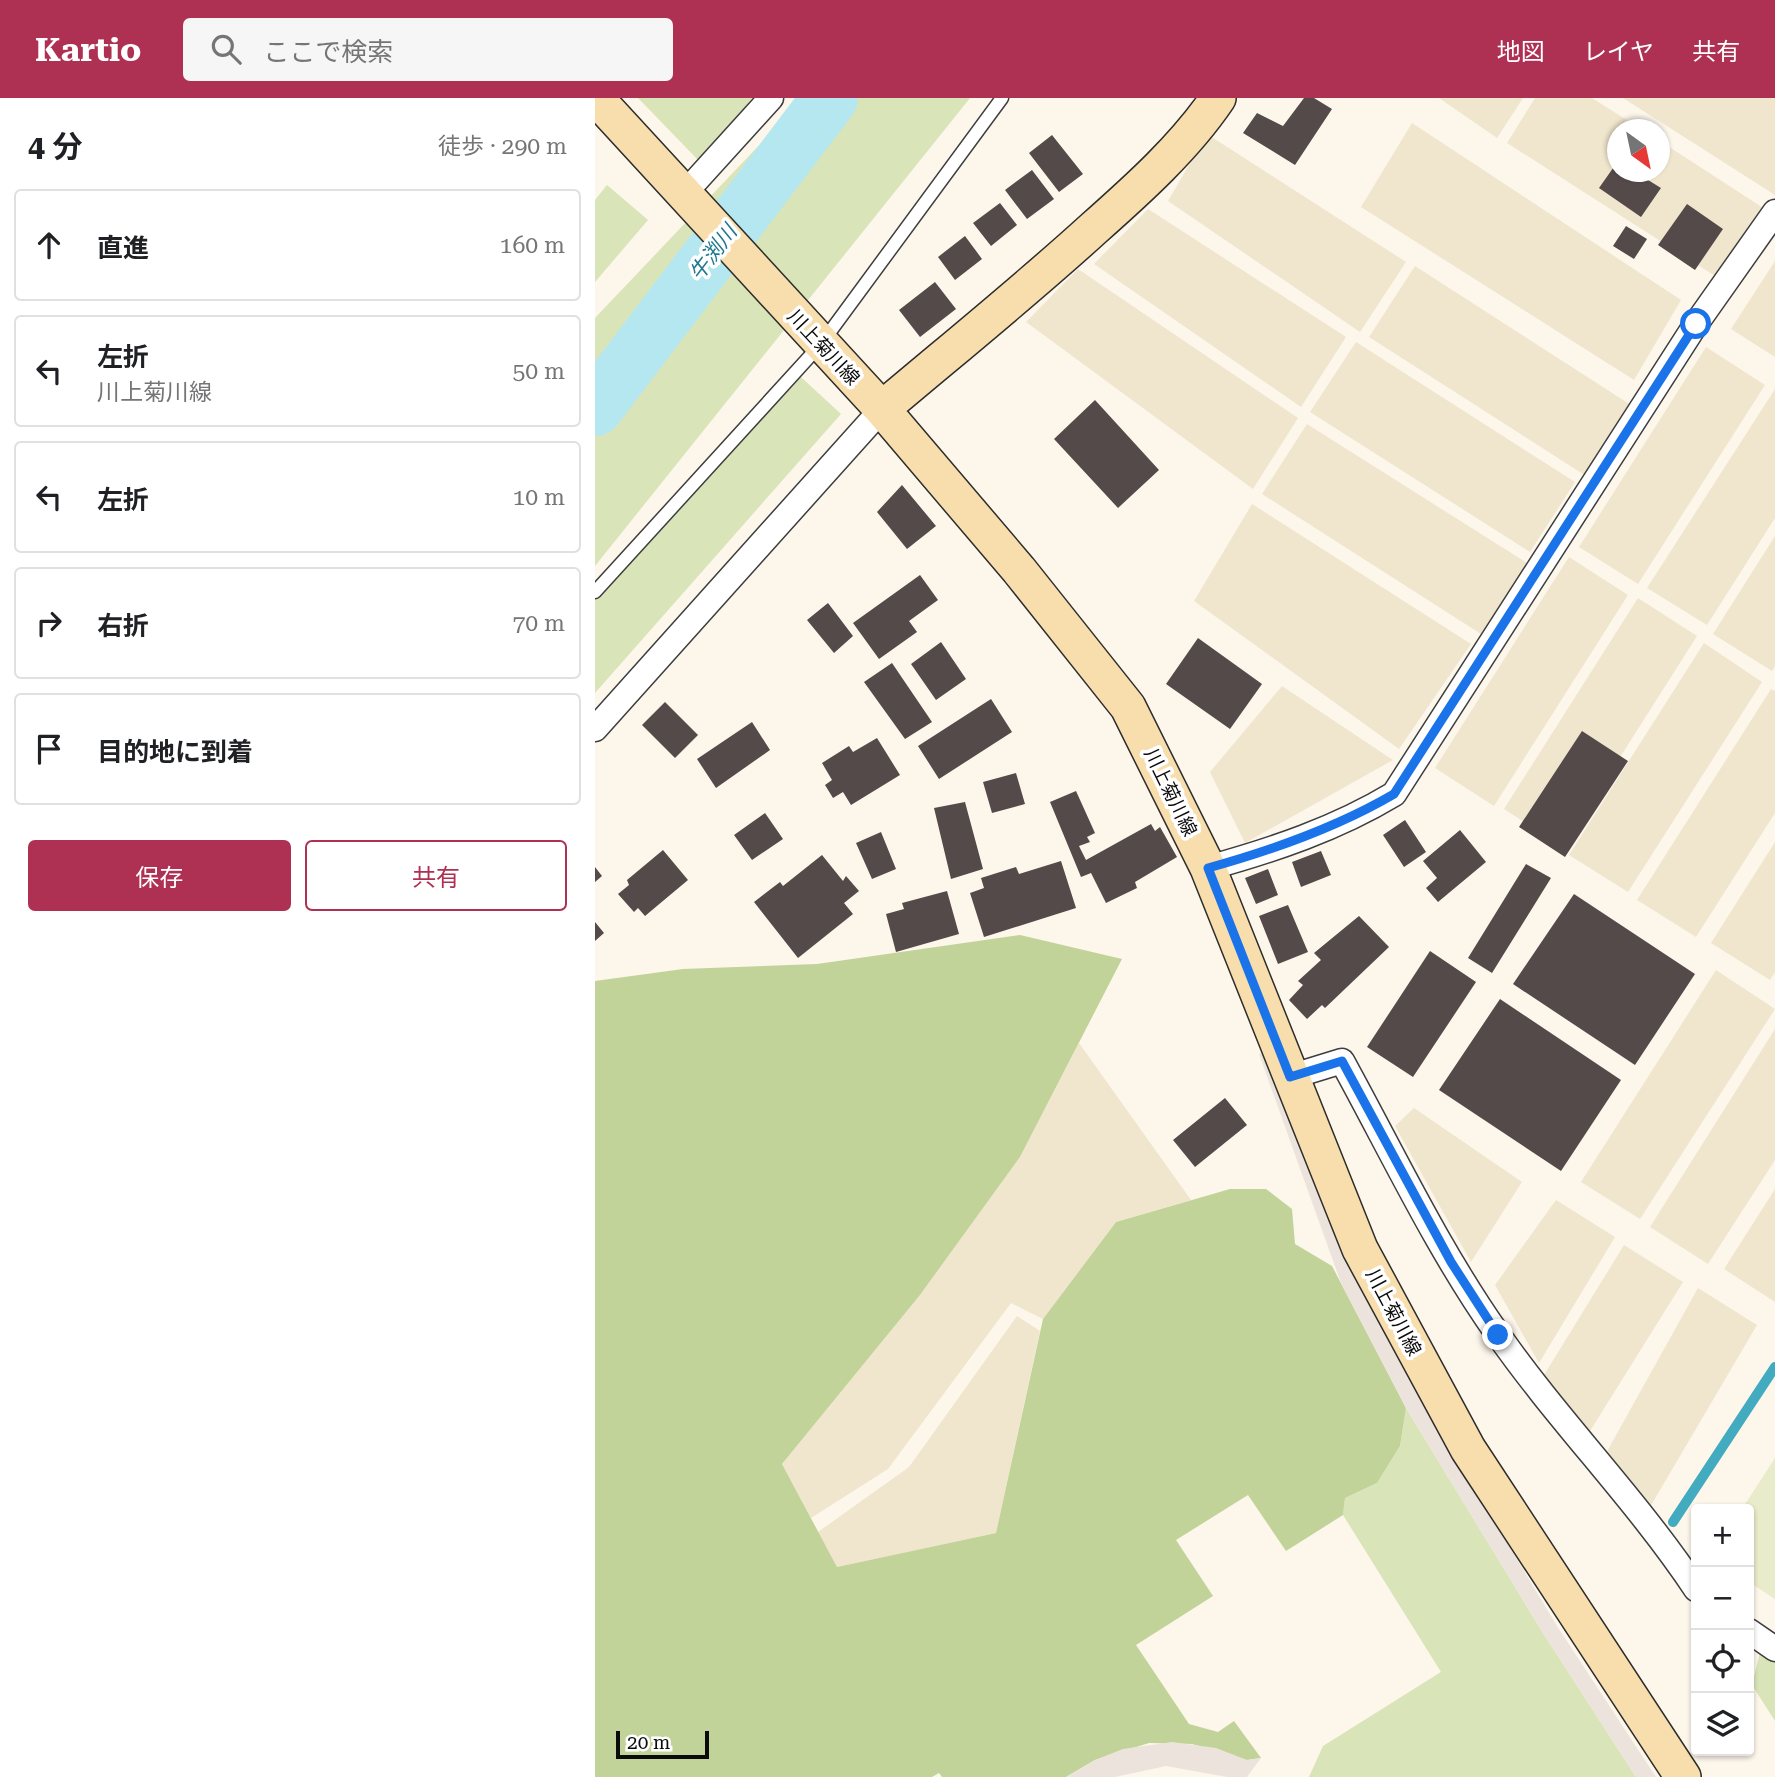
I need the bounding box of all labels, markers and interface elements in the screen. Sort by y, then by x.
search box [183,18,673,81]
text: Kartio [35,30,141,69]
icon: search [207,30,245,68]
text: ここで検索 [263,37,393,67]
text: 地図 [1497,38,1545,66]
text: レイヤ [1583,38,1654,66]
text: 共有 [1692,38,1740,66]
north arrow [1607,119,1670,182]
text: 4 分 [28,129,82,164]
text: 徒歩 · 290 m [438,133,567,160]
water label: 牛渕川 [684,219,743,285]
icon: ahead [30,226,68,264]
text: 160 m [500,232,565,259]
text: 直進 [97,233,149,263]
street label: 川上菊川線 [783,305,864,390]
route start [1680,308,1711,339]
text: 左折 [97,342,149,372]
icon: left [30,352,68,390]
text: 50 m [512,358,565,385]
text: 川上菊川線 [97,379,212,406]
icon: left [30,478,68,516]
text: 10 m [512,484,565,511]
text: 左折 [97,485,149,515]
icon: right [30,604,68,642]
text: 70 m [512,610,565,637]
text: 右折 [97,611,149,641]
icon: arrive [30,730,68,768]
text: 目的地に到着 [97,737,253,767]
street label: 川上菊川線 [1139,744,1202,840]
button: 保存 [28,840,291,911]
button: 共有 [305,840,567,911]
street label: 川上菊川線 [1361,1265,1426,1360]
route end [1482,1319,1513,1350]
map controls [1691,1504,1754,1756]
button: + [1691,1504,1754,1567]
button: − [1691,1567,1754,1630]
button: locate [1691,1630,1754,1693]
button: layers [1691,1693,1754,1756]
scale bar [616,1728,709,1760]
text: 20 m [627,1731,670,1754]

